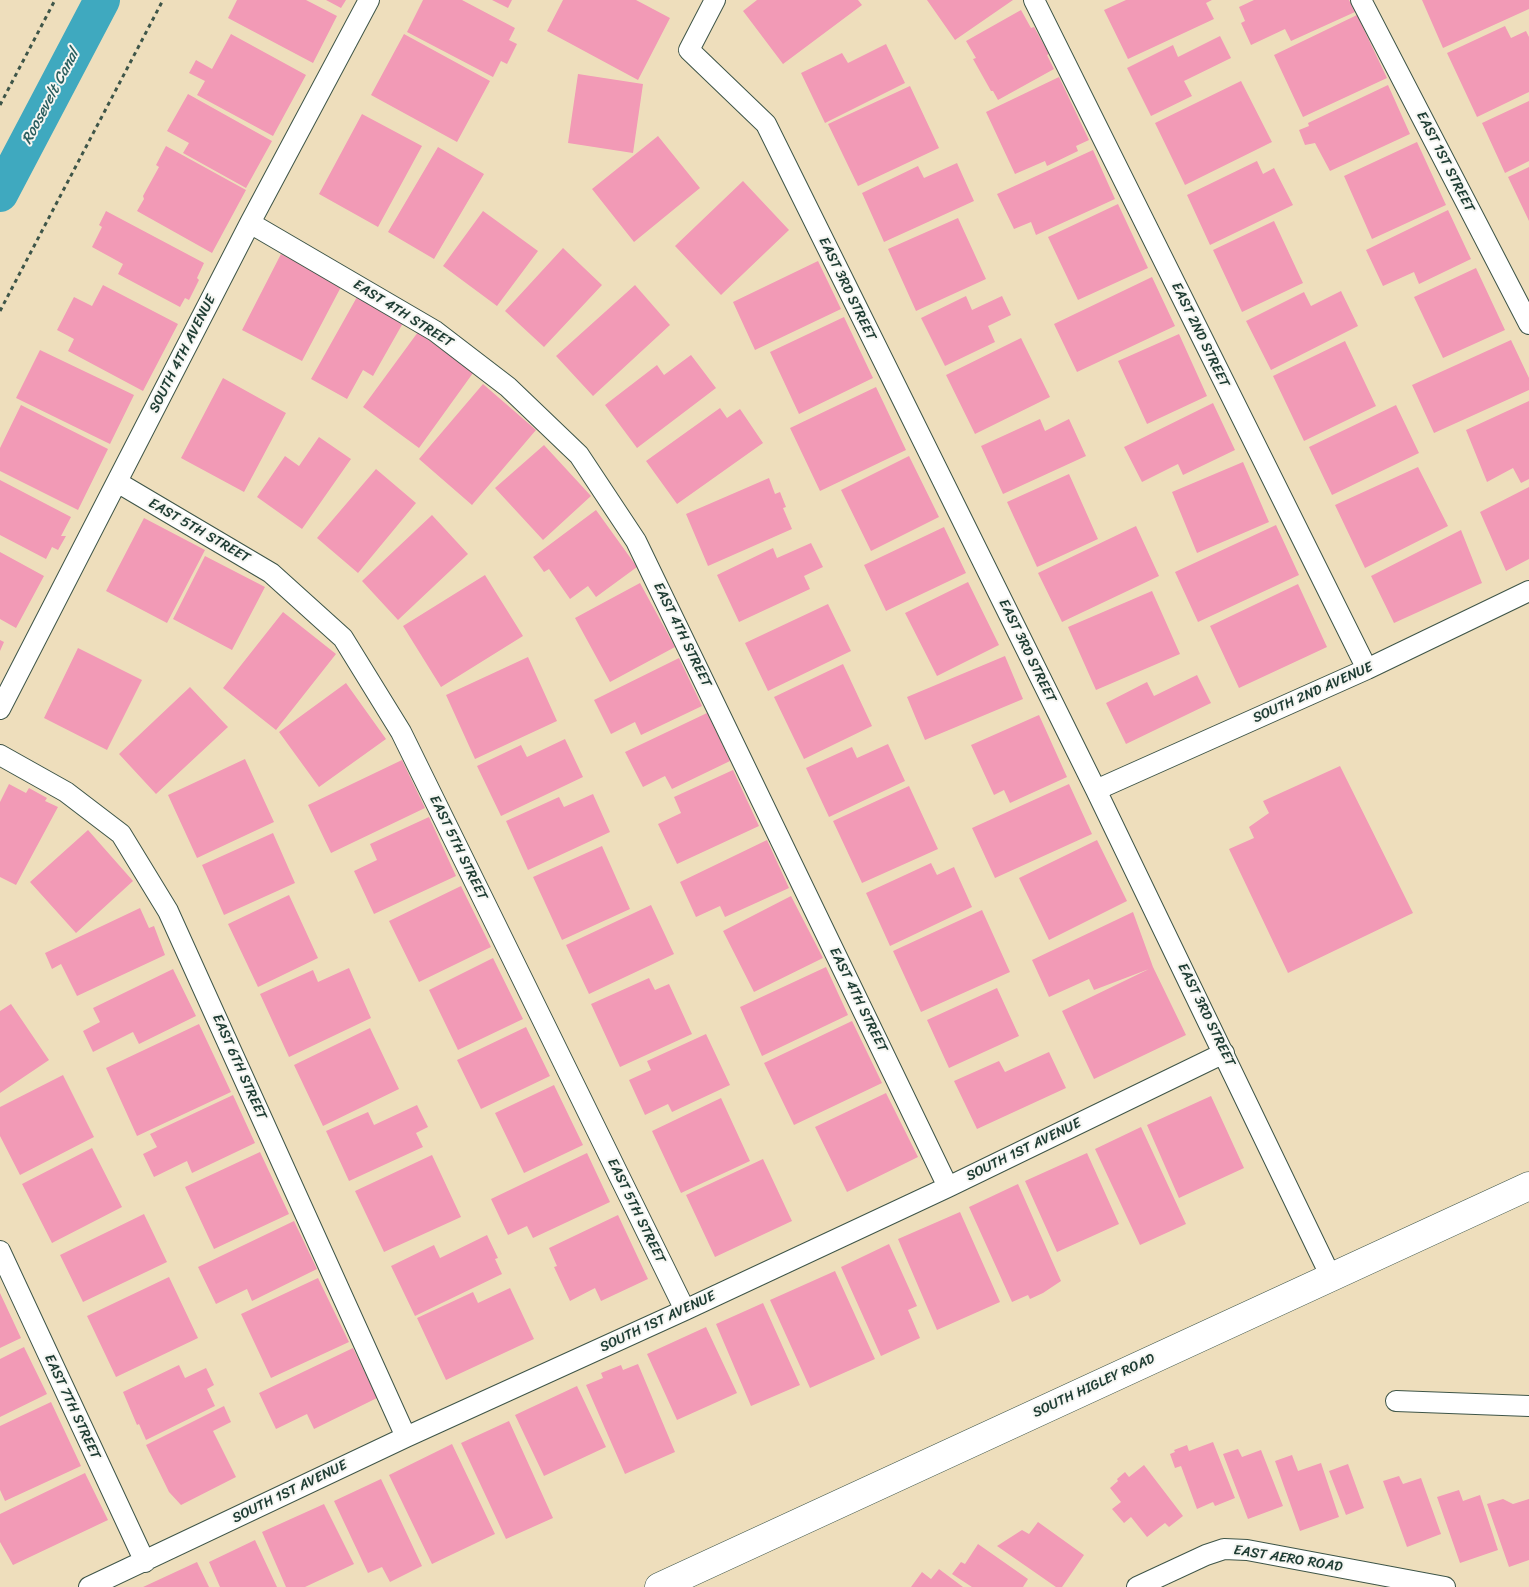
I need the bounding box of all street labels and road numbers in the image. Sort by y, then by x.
street label: EAST 1ST STREET [1412,109,1478,215]
street label: EAST 3RD STREET [815,235,879,343]
street label: EAST 4TH STREET [350,276,456,352]
street label: EAST 2ND STREET [1167,280,1233,390]
street label: SOUTH 4TH AVENUE [146,292,220,416]
street label: EAST 5TH STREET [145,495,253,567]
street label: EAST 4TH STREET [649,580,715,690]
street label: EAST 3RD STREET [995,597,1059,705]
street label: SOUTH 2ND AVENUE [1250,659,1376,727]
street label: EAST 5TH STREET [425,793,491,903]
street label: EAST 4TH STREET [825,945,891,1055]
street label: EAST 3RD STREET [1174,961,1238,1069]
street label: EAST 6TH STREET [208,1012,270,1122]
street label: SOUTH 1ST AVENUE [964,1115,1084,1185]
street label: EAST 5TH STREET [603,1156,669,1266]
street label: SOUTH 1ST AVENUE [598,1288,718,1356]
street label: SOUTH HIGLEY ROAD [1030,1350,1158,1422]
street label: EAST 7TH STREET [40,1352,104,1462]
street label: SOUTH 1ST AVENUE [230,1457,350,1527]
street label: EAST AERO ROAD [1232,1542,1344,1576]

